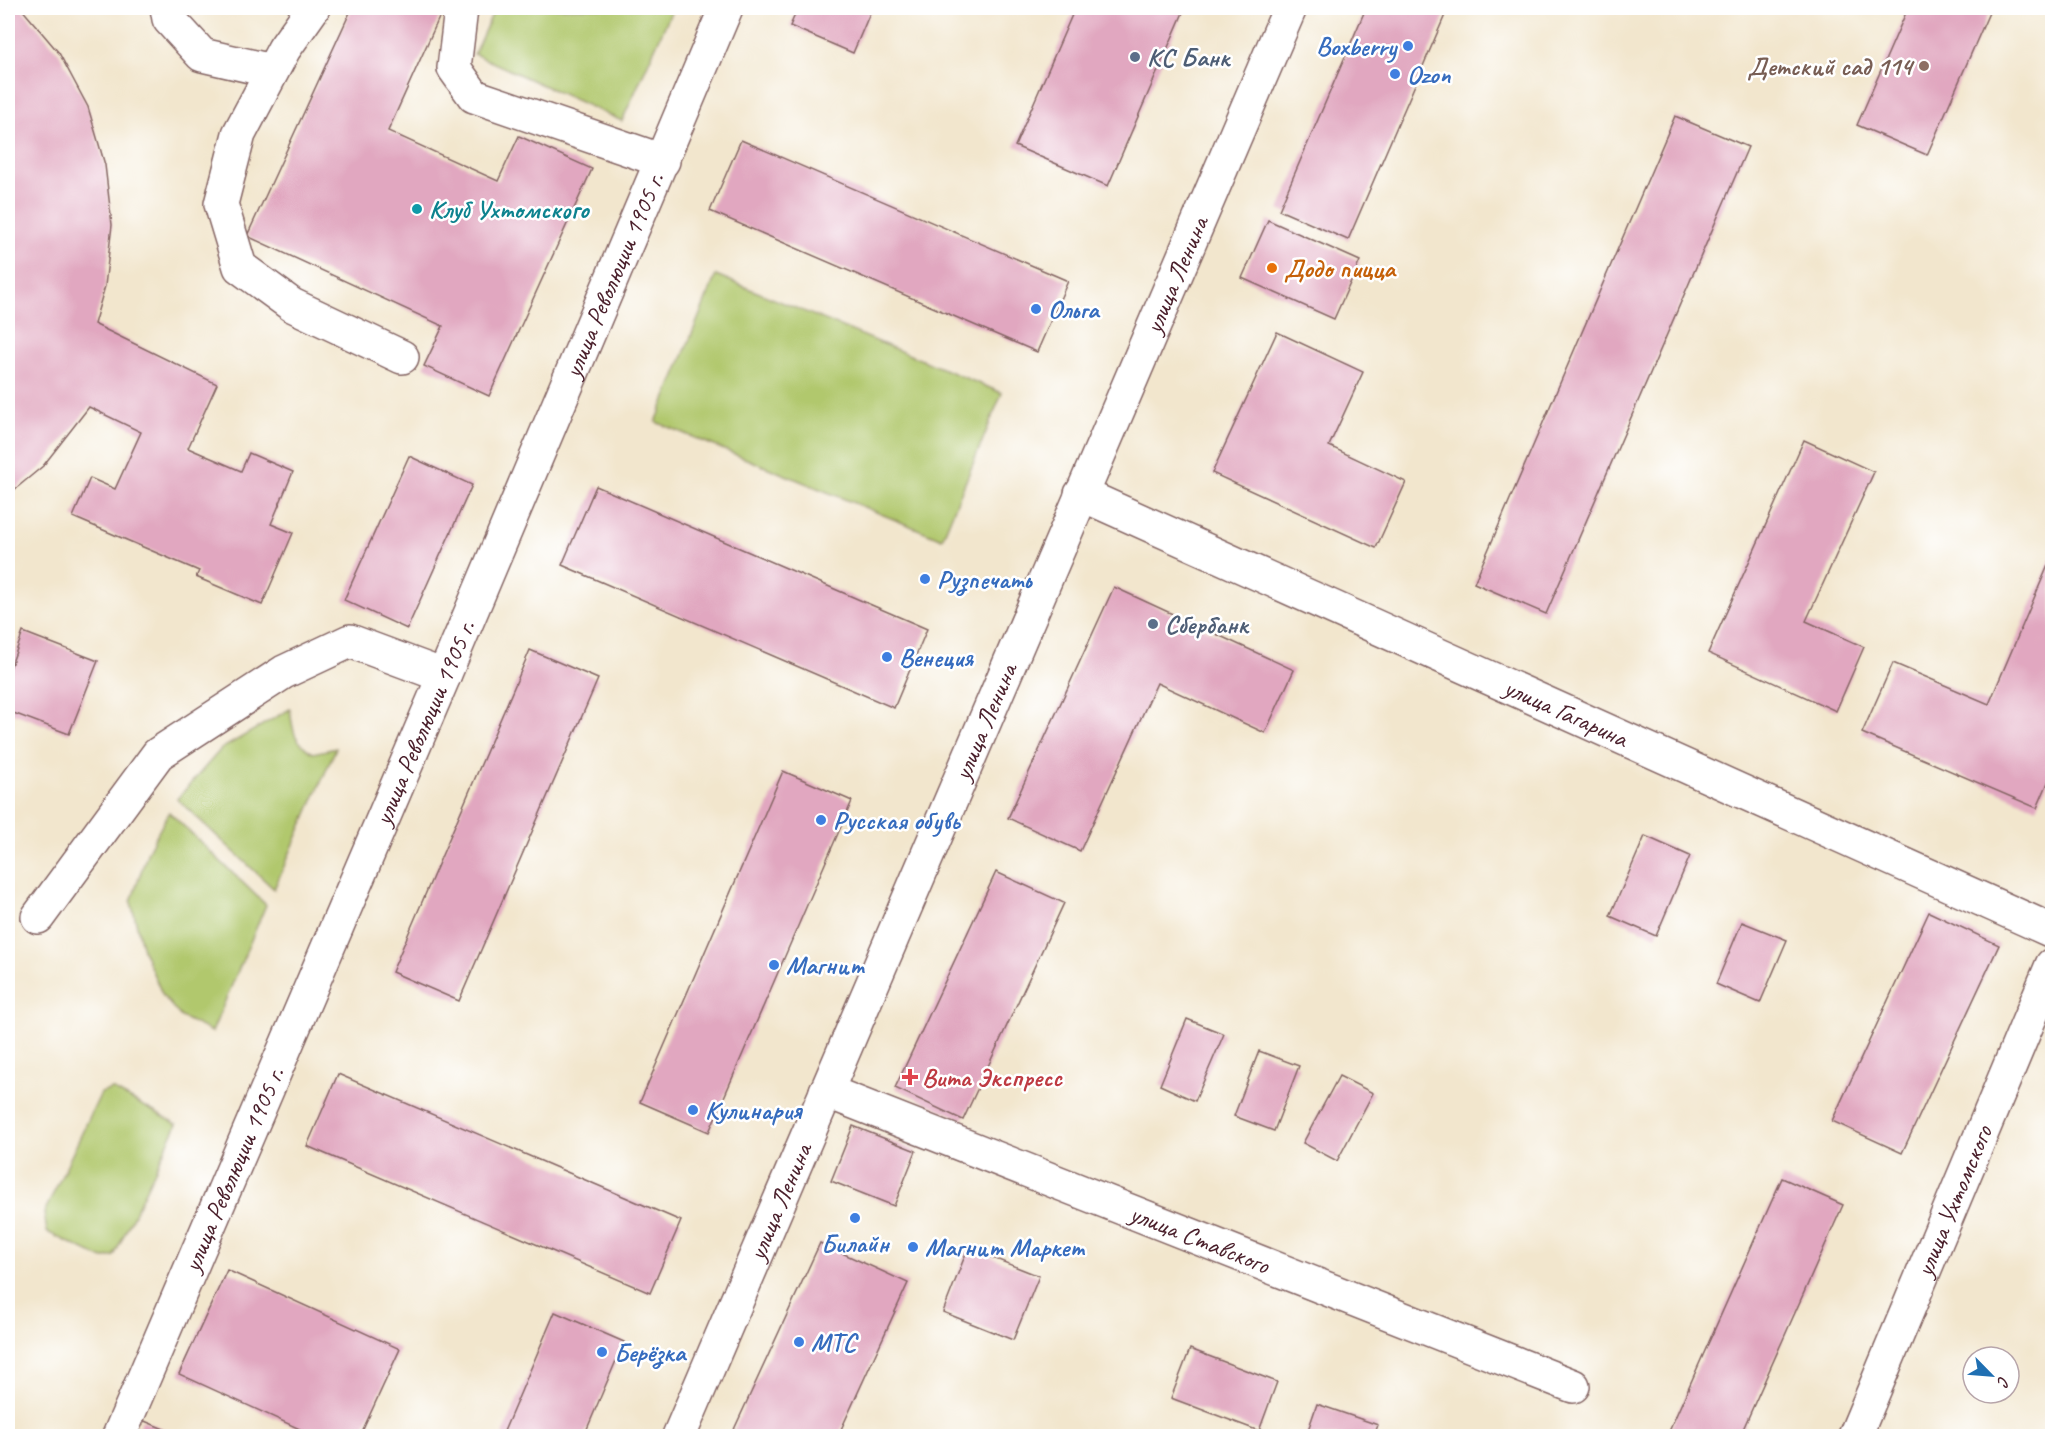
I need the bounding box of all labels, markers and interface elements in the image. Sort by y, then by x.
place label: Boxberry [1316,30,1398,63]
marker: Boxberry [1401,39,1415,53]
place label: КС Банк [1147,41,1231,74]
marker: КС Банк [1128,50,1142,64]
place label: Детский сад 114 [1747,50,1915,83]
place label: Ozon [1407,58,1452,91]
marker: Детский сад 114 [1917,59,1931,73]
marker: Ozon [1388,67,1402,81]
street label: улица Революции 1905 г. [555,167,672,384]
place label: Клуб Ухтомского [429,193,590,226]
marker: Клуб Ухтомского [410,202,424,216]
street label: улица Ленина [1136,210,1217,340]
place label: Додо пицца [1284,252,1397,285]
marker: Додо пицца [1265,261,1279,275]
place label: Ольга [1048,293,1101,326]
marker: Ольга [1029,302,1043,316]
place label: Рузпечать [937,563,1033,596]
marker: Рузпечать [918,572,932,586]
place label: Сбербанк [1165,608,1250,641]
street label: улица Революции 1905 г. [365,615,483,832]
marker: Сбербанк [1146,617,1160,631]
place label: Венеция [899,641,974,674]
marker: Венеция [880,650,894,664]
street label: улица Ленина [945,656,1026,787]
street label: улица Гагарина [1497,670,1634,756]
place label: Русская обувь [833,804,962,837]
marker: Русская обувь [814,813,828,827]
place label: Магнит [786,949,866,982]
marker: Магнит [767,958,781,972]
street label: улица Революции 1905 г. [174,1061,292,1279]
place label: Вита Экспресс [922,1061,1063,1094]
marker: Вита Экспресс [903,1070,917,1084]
place label: Кулинария [705,1094,803,1127]
marker: Кулинария [686,1103,700,1117]
street label: улица Ухтомского [1907,1119,2001,1283]
street label: улица Ленина [739,1136,820,1267]
street label: улица Ставского [1123,1196,1276,1282]
marker: Билайн [848,1211,862,1225]
place label: Билайн [821,1227,890,1260]
place label: Магнит Маркет [925,1231,1086,1264]
marker: Магнит Маркет [906,1240,920,1254]
place label: МТС [811,1326,859,1359]
marker: МТС [792,1335,806,1349]
place label: Берёзка [614,1336,688,1369]
marker: Берёзка [595,1345,609,1359]
north arrow [1961,1345,2021,1405]
text: С [1992,1373,2014,1391]

